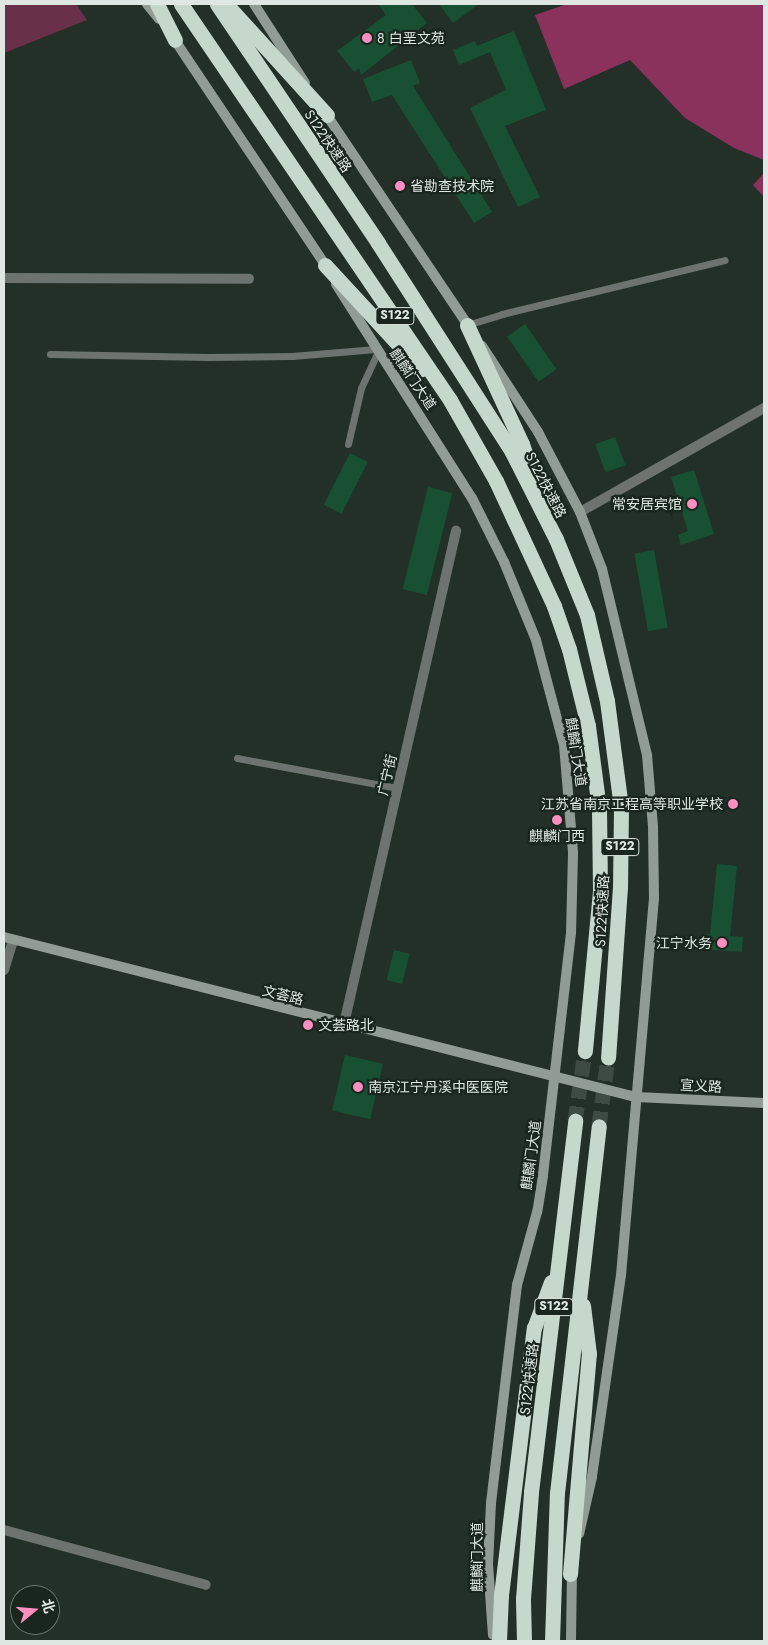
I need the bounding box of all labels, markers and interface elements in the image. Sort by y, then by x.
place label: 8 白垩文苑 [377,30,445,46]
marker: 8 白垩文苑 [361,32,373,44]
street label: S122快速路 [301,106,355,176]
place label: 省勘查技术院 [410,178,494,194]
marker: 省勘查技术院 [394,180,406,192]
road number: S122 [375,306,415,326]
street label: 麒麟门大道 [386,345,440,413]
street label: S122快速路 [522,449,570,521]
place label: 常安居宾馆 [612,496,682,512]
marker: 常安居宾馆 [686,498,698,510]
street label: 麒麟门大道 [562,716,590,788]
street label: 广宁街 [374,753,400,797]
place label: 江苏省南京工程高等职业学校 [541,796,723,812]
marker: 江苏省南京工程高等职业学校 [727,798,739,810]
marker: 麒麟门西 [551,814,563,826]
place label: 麒麟门西 [529,828,585,844]
road number: S122 [600,838,640,856]
street label: S122快速路 [592,875,612,947]
place label: 江宁水务 [656,935,712,951]
marker: 江宁水务 [716,937,728,949]
street label: 文荟路 [261,982,305,1008]
place label: 文荟路北 [318,1017,374,1033]
marker: 文荟路北 [302,1019,314,1031]
street label: 宣义路 [680,1077,722,1095]
place label: 南京江宁丹溪中医医院 [368,1079,508,1095]
marker: 南京江宁丹溪中医医院 [352,1081,364,1093]
street label: 麒麟门大道 [518,1119,544,1191]
road number: S122 [534,1298,574,1316]
street label: S122快速路 [516,1342,542,1416]
street label: 麒麟门大道 [469,1522,485,1592]
north arrow [10,1585,60,1635]
text: 北 [37,1596,60,1616]

